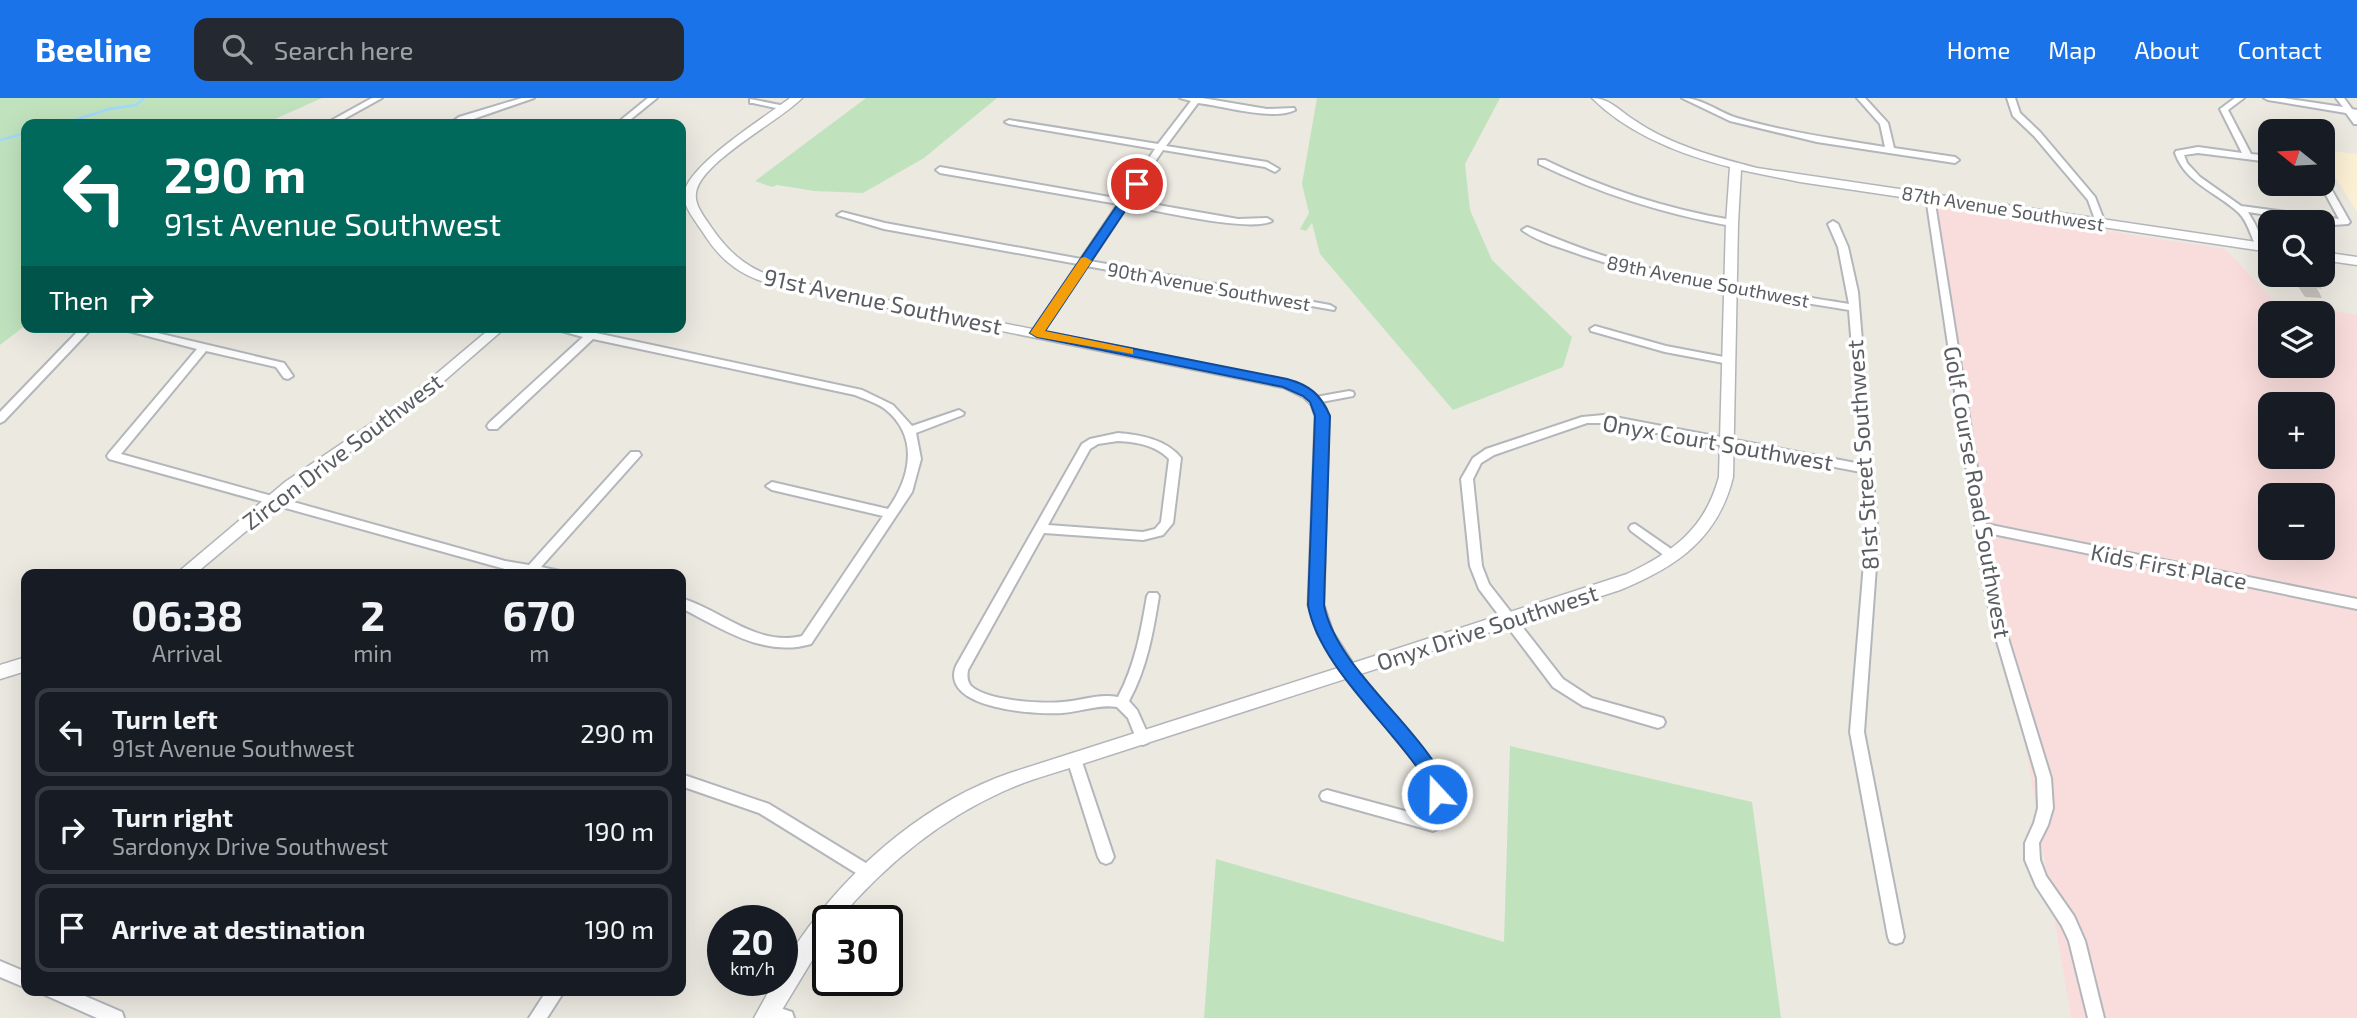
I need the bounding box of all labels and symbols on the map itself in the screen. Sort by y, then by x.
north arrow [2258,119,2334,196]
pin [1107,154,1167,214]
street label: 87th Avenue Southwest [1900,181,2106,235]
street label: 89th Avenue Southwest [1605,250,1811,312]
street label: 90th Avenue Southwest [1106,257,1312,315]
street label: 91st Avenue Southwest [762,262,1005,340]
street label: 81st Street Southwest [1840,339,1884,571]
street label: Golf Course Road Southwest [1938,344,2018,641]
street label: Zircon Drive Southwest [237,367,448,535]
street label: Onyx Court Southwest [1601,408,1836,476]
street label: Kids First Place [2088,537,2250,595]
street label: Onyx Drive Southwest [1373,578,1601,676]
position arrow [1400,757,1474,831]
speed limit sign: 30 [812,905,903,996]

